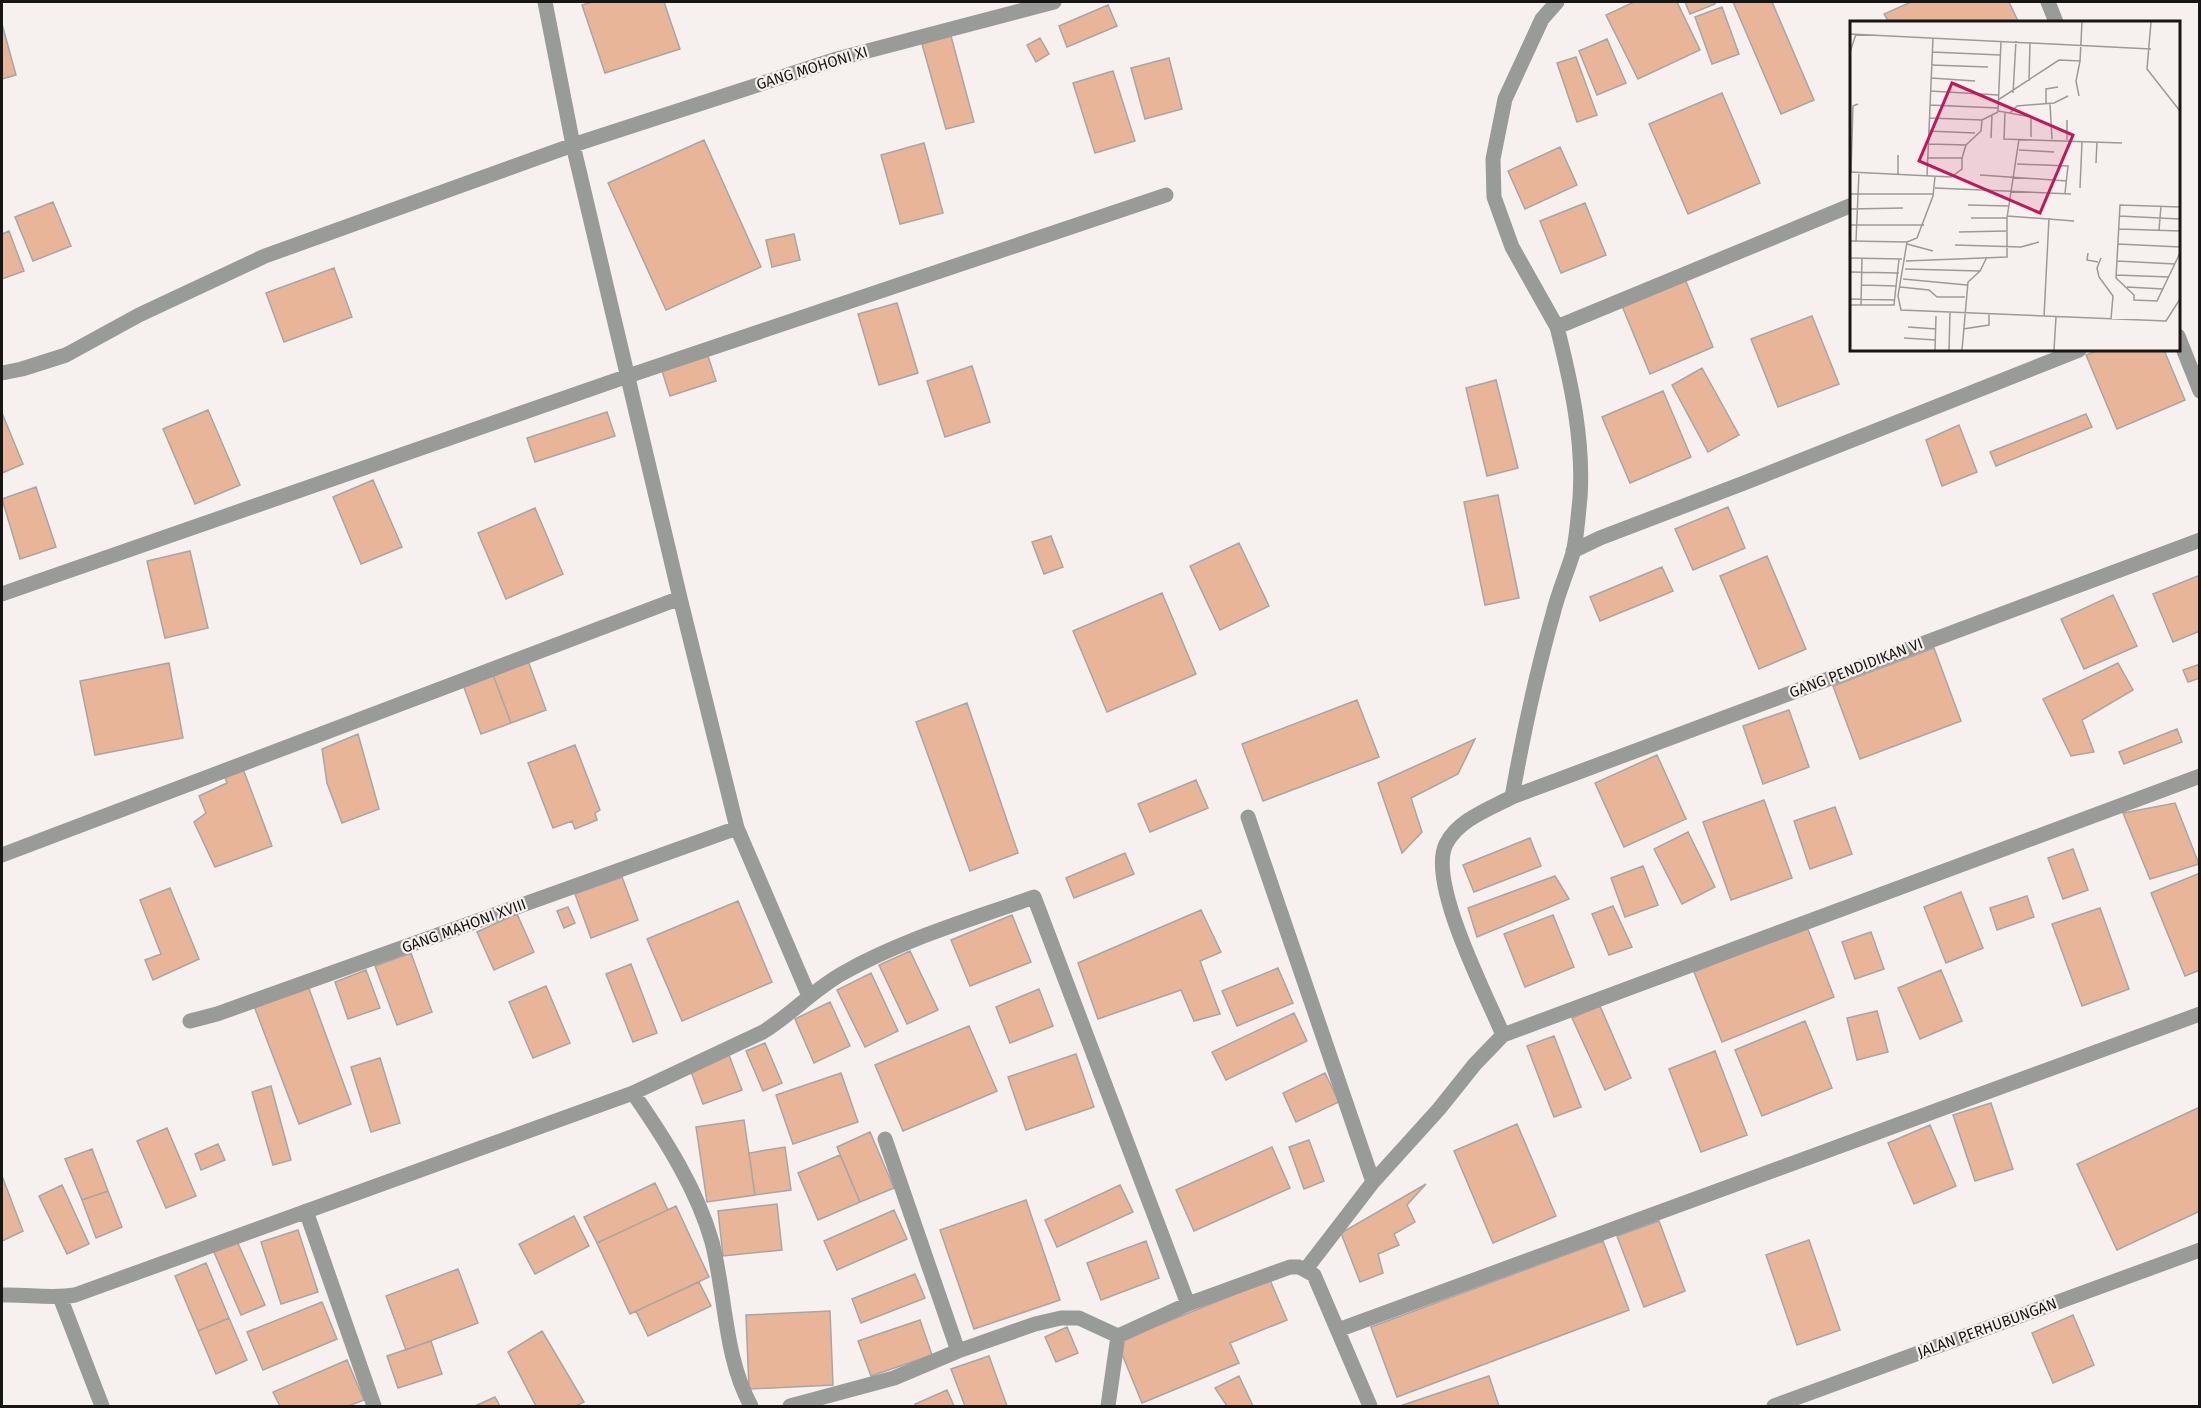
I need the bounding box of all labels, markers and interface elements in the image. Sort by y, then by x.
inset map [1850,21,2180,351]
street label: GANG MOHONI XI [754,43,870,93]
street label: GANG PENDIDIKAN VI [1787,634,1925,702]
street label: GANG MAHONI XVIII [399,895,529,957]
street label: JALAN PERHUBUNGAN [1915,1294,2059,1362]

